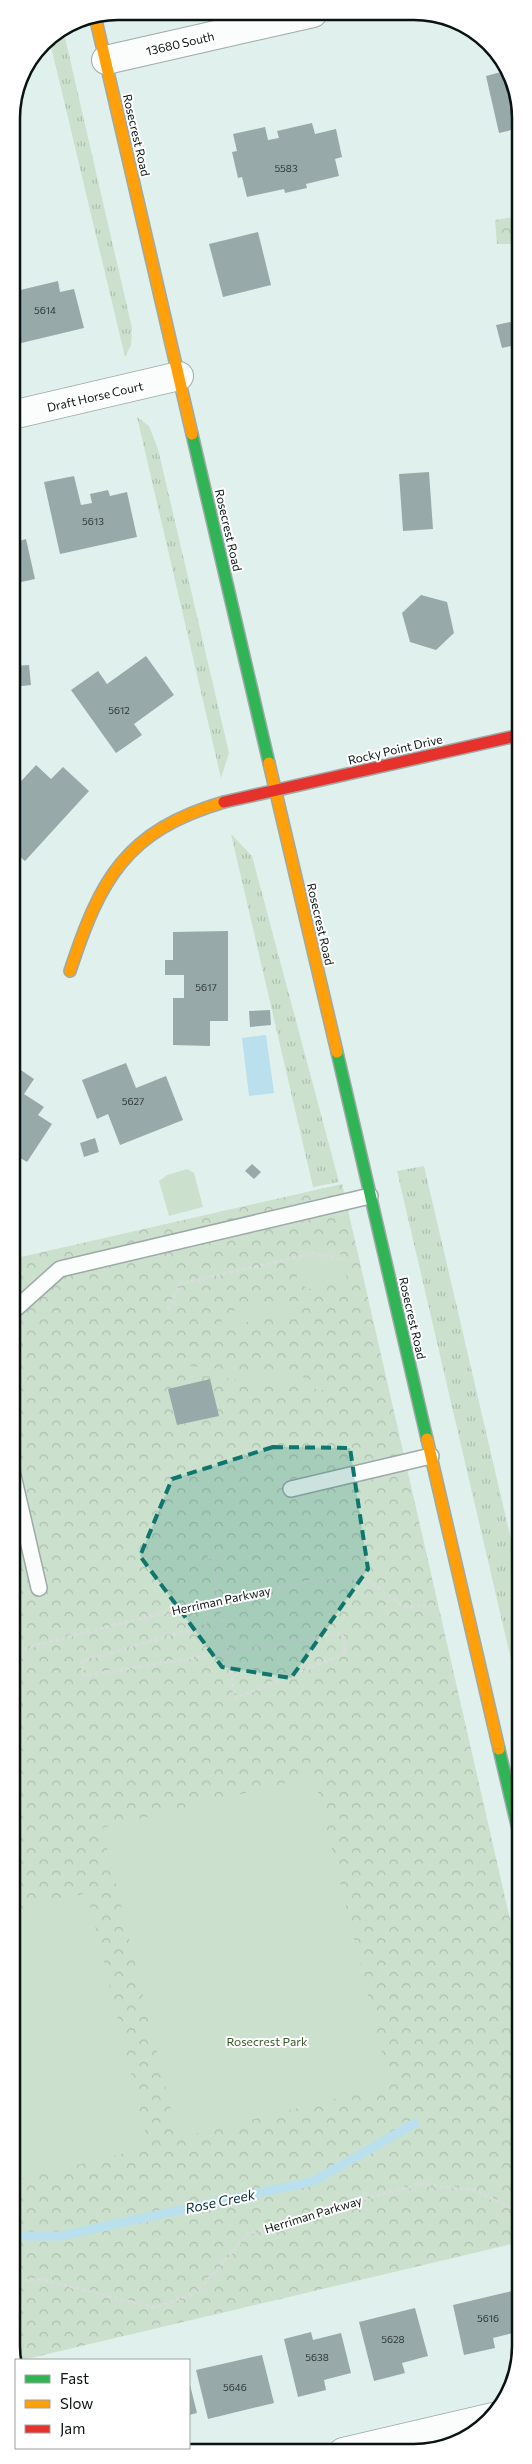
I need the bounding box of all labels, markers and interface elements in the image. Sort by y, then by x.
street label: 13680 South [145,28,215,58]
street label: Rosecrest Road [121,92,153,178]
house number: 5583 [274,162,298,174]
house number: 5614 [34,304,56,316]
street label: Draft Horse Court [45,378,145,414]
street label: Rosecrest Road [213,487,245,573]
house number: 5613 [82,515,104,527]
house number: 5612 [108,704,130,716]
street label: Rocky Point Drive [346,731,444,767]
street label: Rosecrest Road [305,881,337,967]
house number: 5617 [195,981,217,993]
house number: 5627 [122,1095,144,1107]
street label: Rosecrest Road [397,1275,429,1361]
street label: Herriman Parkway [170,1583,272,1617]
park label: Rosecrest Park [226,2034,308,2048]
water label: Rose Creek [184,2185,257,2217]
street label: Herriman Parkway [263,2193,363,2235]
house number: 5616 [477,2312,499,2324]
house number: 5628 [381,2333,405,2345]
house number: 5638 [305,2351,329,2363]
legend [15,2359,190,2449]
text: Fast [60,2369,89,2387]
house number: 5646 [223,2381,247,2393]
text: Slow [60,2394,93,2412]
text: Jam [60,2419,85,2437]

